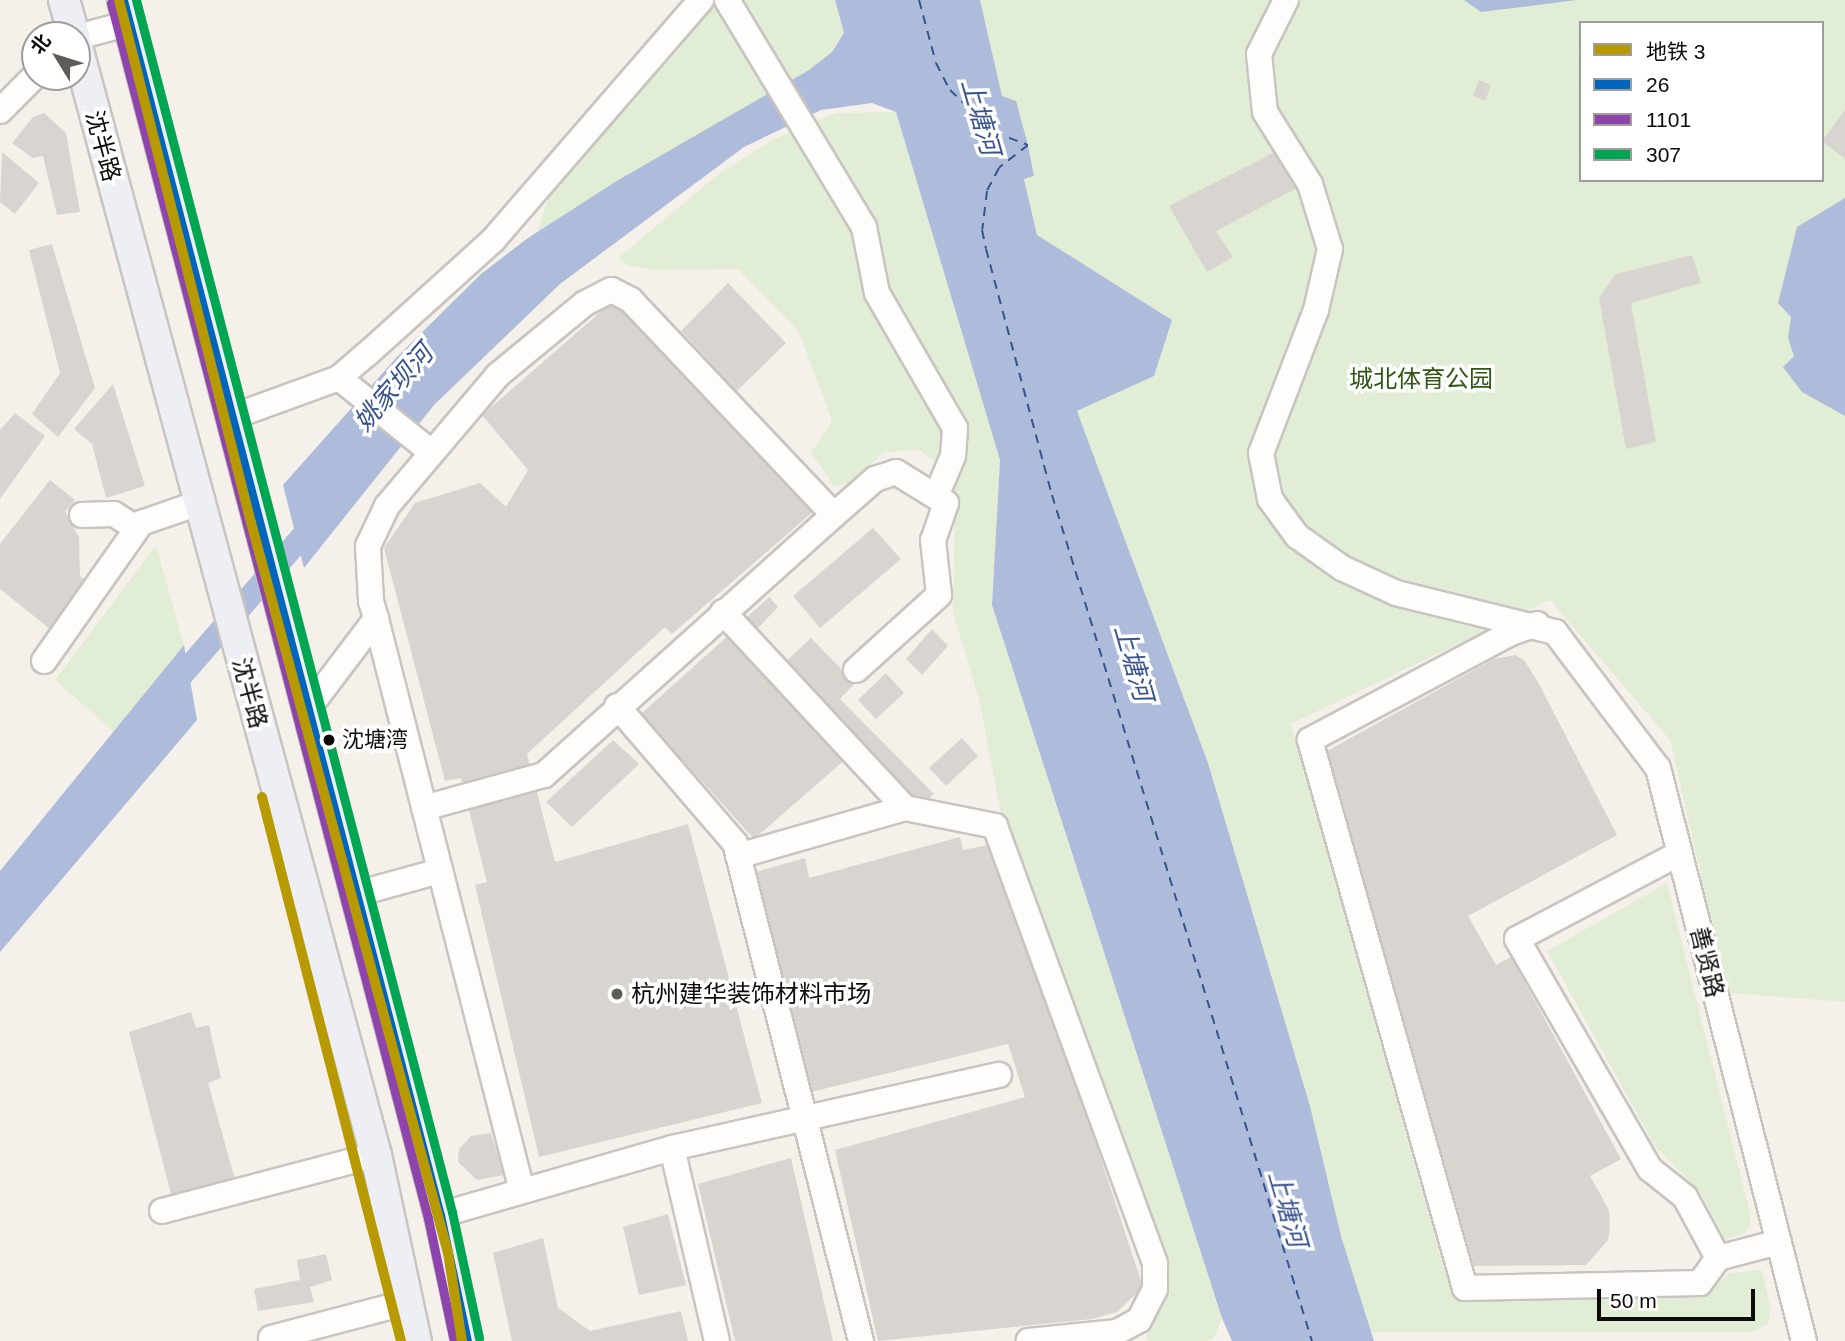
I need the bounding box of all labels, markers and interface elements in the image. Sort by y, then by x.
north arrow [21,21,91,91]
legend [1579,21,1824,182]
text: 北 [27,30,55,58]
text: 地铁 3 [1646,40,1706,63]
text: 26 [1646,73,1669,96]
water label: 上塘河 [954,75,1006,159]
street label: 沈半路 [80,107,126,185]
text: 1101 [1646,108,1691,131]
text: 307 [1646,143,1681,166]
water label: 姚家坝河 [348,339,440,437]
park label: 城北体育公园 [1349,365,1493,393]
water label: 上塘河 [1107,621,1159,705]
street label: 沈半路 [227,654,273,732]
place label: 沈塘湾 [342,727,408,753]
marker: 沈塘湾 [322,733,336,747]
street label: 善贤路 [1684,924,1730,1000]
place label: 杭州建华装饰材料市场 [631,980,871,1008]
marker: 杭州建华装饰材料市场 [609,986,625,1002]
water label: 上塘河 [1261,1167,1313,1251]
scale bar [1600,1274,1758,1318]
text: 50 m [1610,1289,1657,1312]

